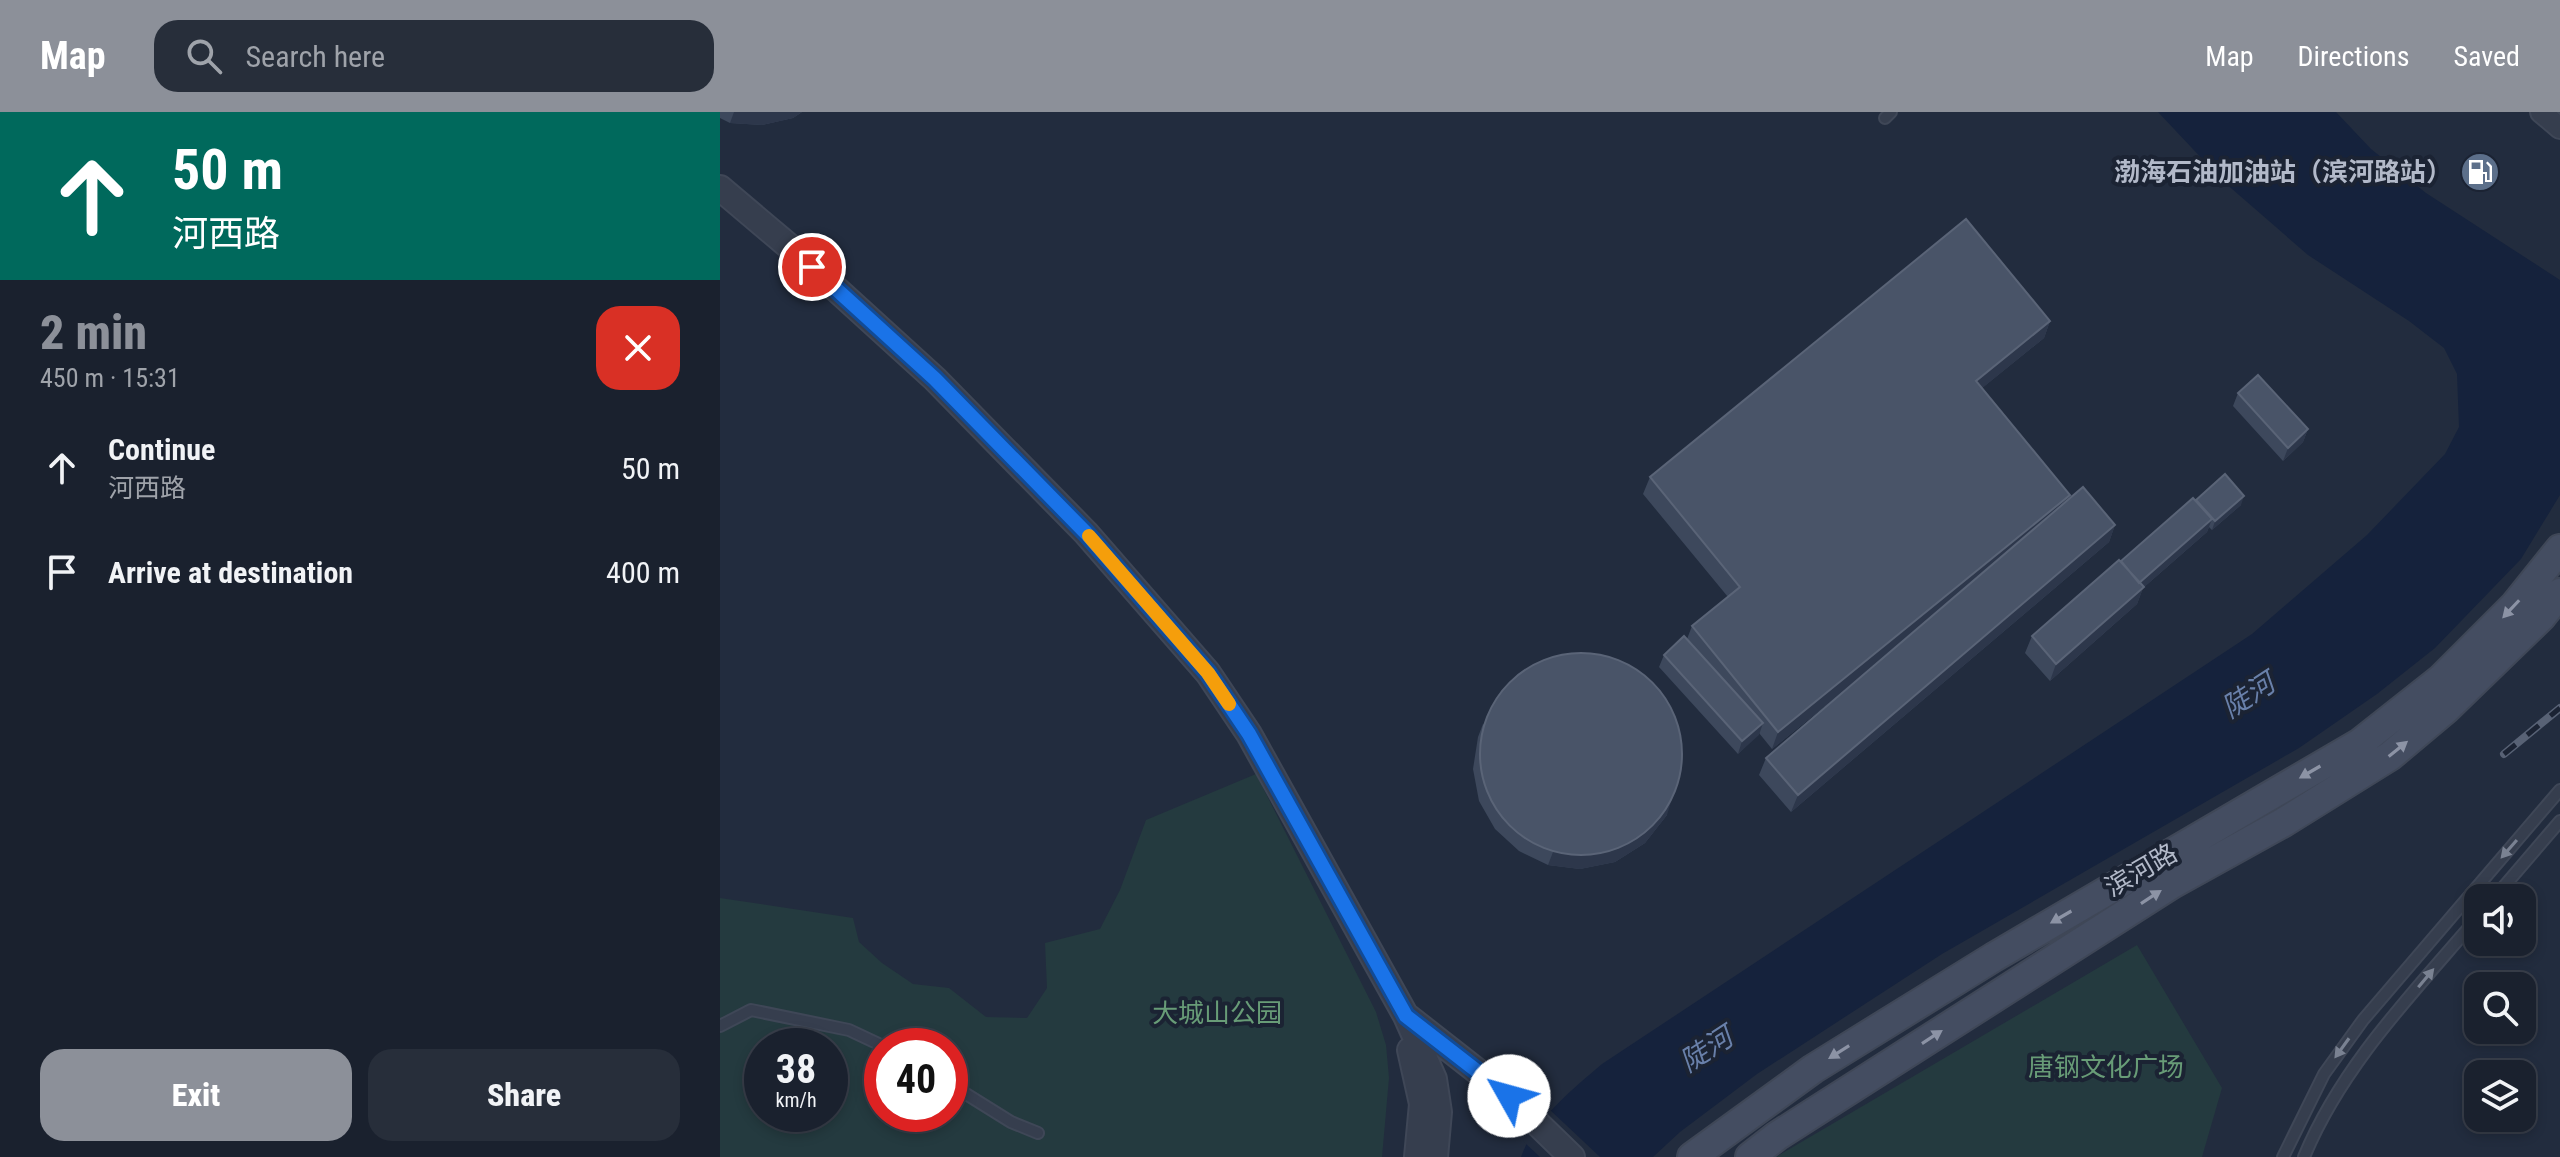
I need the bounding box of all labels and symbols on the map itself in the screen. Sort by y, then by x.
fuel station icon: 渤海石油加油站（滨河路站） [2459,151,2501,193]
place label: 渤海石油加油站（滨河路站） [2114,157,2452,187]
pin [778,233,846,301]
one-way arrow [2502,599,2520,618]
water label: 陡河 [2216,664,2285,725]
one-way arrow [2388,741,2408,757]
one-way arrow [2299,765,2321,779]
street label: 滨河路 [2100,838,2182,902]
one-way arrow [2501,839,2518,859]
one-way arrow [2140,890,2162,904]
one-way arrow [2050,910,2072,924]
one-way arrow [2417,968,2434,988]
park label: 大城山公园 [1152,998,1282,1028]
water label: 陡河 [1674,1018,1743,1079]
speed limit sign: 40 [864,1028,968,1132]
one-way arrow [1921,1030,1943,1044]
one-way arrow [2335,1038,2351,1059]
one-way arrow [1828,1045,1850,1059]
park label: 唐钢文化广场 [2028,1052,2184,1082]
position arrow [1467,1054,1551,1138]

